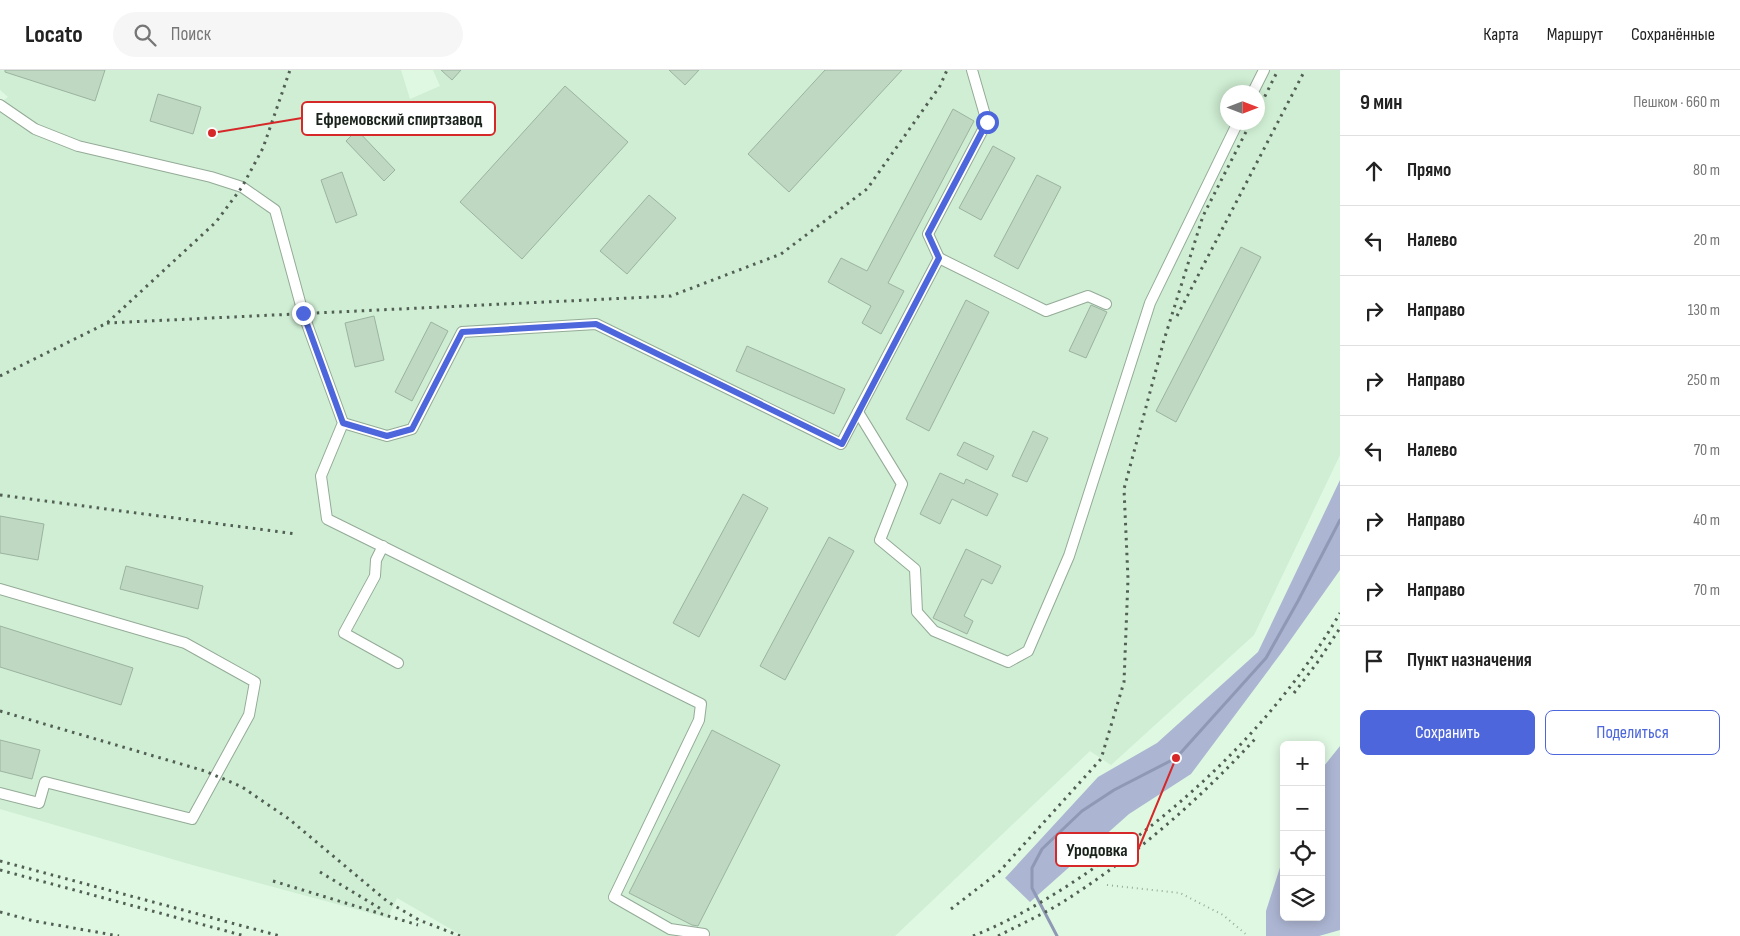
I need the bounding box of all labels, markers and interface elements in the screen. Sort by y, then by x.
search box [113,12,463,57]
text: Locato [25,20,83,49]
icon: search [131,21,159,49]
text: Поиск [171,23,211,46]
text: Карта [1483,24,1519,45]
text: Маршрут [1547,24,1603,45]
text: Сохранённые [1631,24,1715,45]
north arrow [1220,85,1265,130]
text: 9 мин [1360,90,1402,115]
text: Пешком · 660 m [1633,93,1720,112]
callout: Ефремовский спиртзавод [302,102,495,135]
text: Ефремовский спиртзавод [316,109,483,130]
route start [976,111,999,134]
icon: ahead [1360,157,1388,185]
text: Прямо [1407,159,1451,182]
text: 80 m [1693,161,1720,180]
icon: left [1360,227,1388,255]
text: Налево [1407,229,1457,252]
text: 20 m [1693,231,1720,250]
icon: right [1360,297,1388,325]
text: Направо [1407,299,1465,322]
text: 130 m [1688,301,1720,320]
route end [292,302,315,325]
icon: right [1360,367,1388,395]
text: Направо [1407,369,1465,392]
text: 250 m [1687,371,1720,390]
icon: left [1360,437,1388,465]
text: Налево [1407,439,1457,462]
text: 70 m [1694,441,1720,460]
icon: right [1360,507,1388,535]
text: Направо [1407,509,1465,532]
text: 40 m [1693,511,1720,530]
icon: right [1360,577,1388,605]
text: Направо [1407,579,1465,602]
text: 70 m [1694,581,1720,600]
icon: arrive [1360,647,1388,675]
text: Пункт назначения [1407,649,1532,672]
button: Сохранить [1360,710,1535,755]
button: Поделиться [1545,710,1720,755]
map controls [1280,741,1325,921]
button: + [1280,741,1325,786]
button: − [1280,786,1325,831]
button: locate [1280,831,1325,876]
callout: Уродовка [1056,833,1138,866]
text: Уродовка [1066,840,1128,861]
button: layers [1280,876,1325,921]

